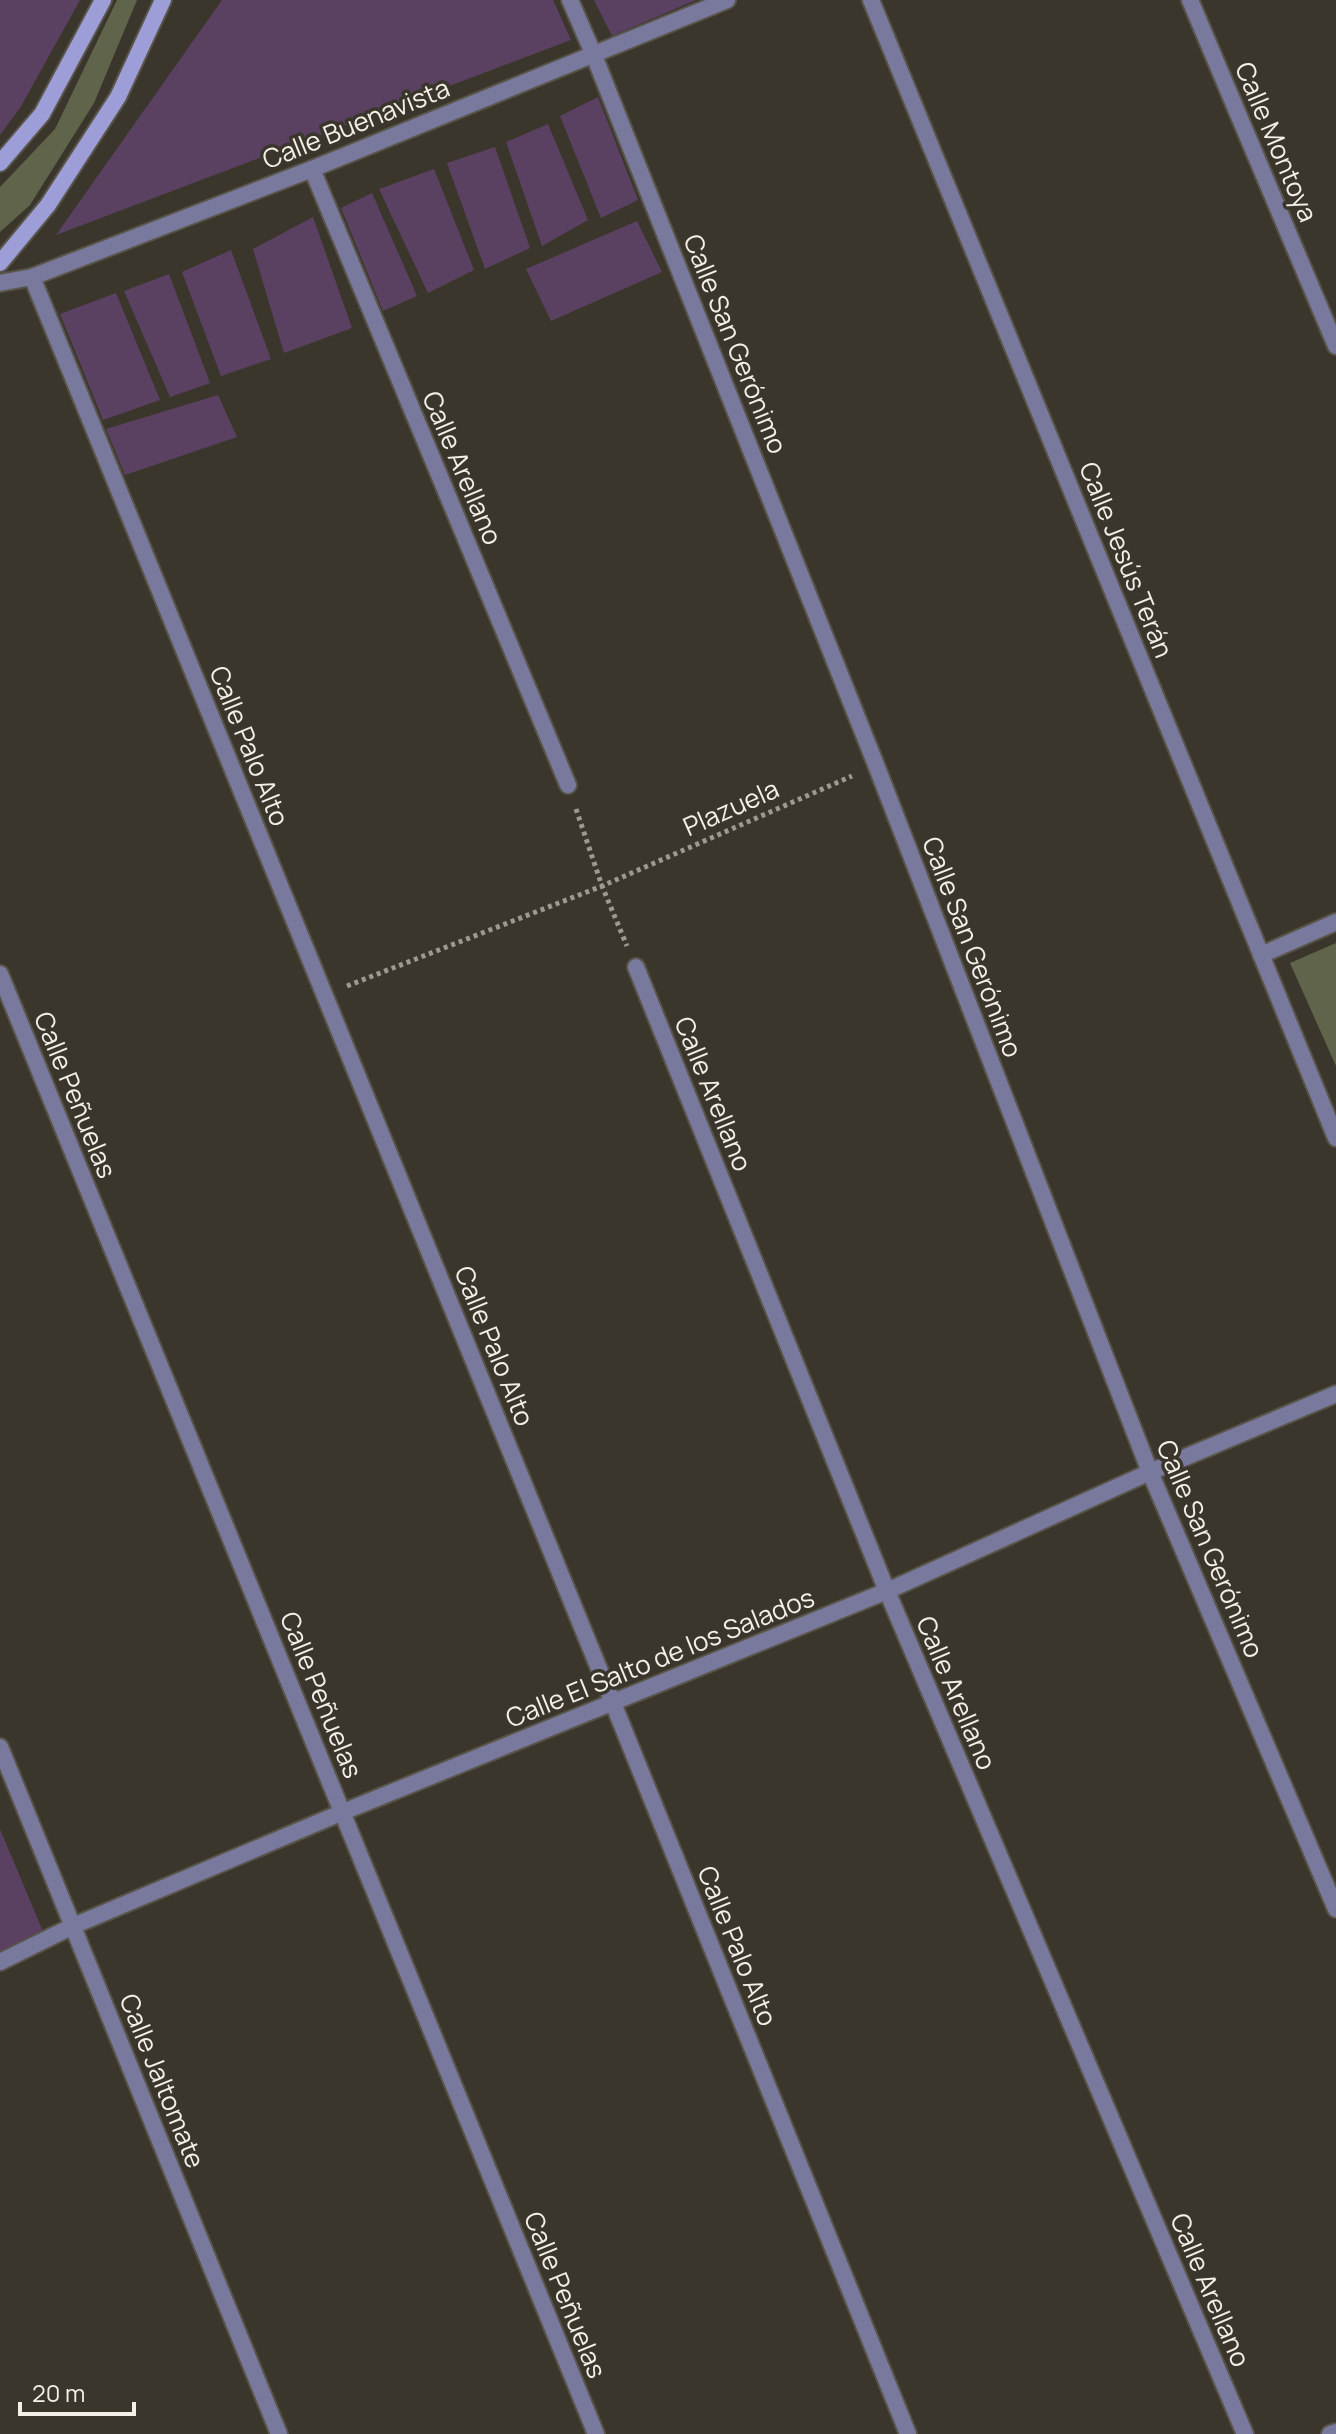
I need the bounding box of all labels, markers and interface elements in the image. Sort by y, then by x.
street label: Calle Montoya [1227,56,1327,227]
street label: Calle Buenavista [257,69,455,177]
street label: Calle San Gerónimo [675,229,796,459]
street label: Calle Arellano [414,385,511,550]
street label: Calle Jesús Terán [1071,456,1183,663]
street label: Calle Palo Alto [201,660,298,831]
street label: Plazuela [677,770,784,844]
street label: Calle San Gerónimo [914,831,1032,1062]
street label: Calle Peñuelas [26,1006,126,1183]
street label: Calle Arellano [667,1011,761,1176]
street label: Calle Palo Alto [446,1260,543,1431]
street label: Calle San Gerónimo [1149,1434,1273,1663]
street label: Calle El Salto de los Salados [500,1579,819,1736]
street label: Calle Peñuelas [272,1606,372,1783]
street label: Calle Arellano [908,1610,1005,1775]
street label: Calle Palo Alto [689,1860,786,2031]
street label: Calle Jaltomate [112,1988,214,2173]
street label: Calle Peñuelas [516,2206,616,2383]
street label: Calle Arellano [1162,2207,1259,2372]
scale bar [20,2366,134,2416]
text: 20 m [32,2376,85,2409]

